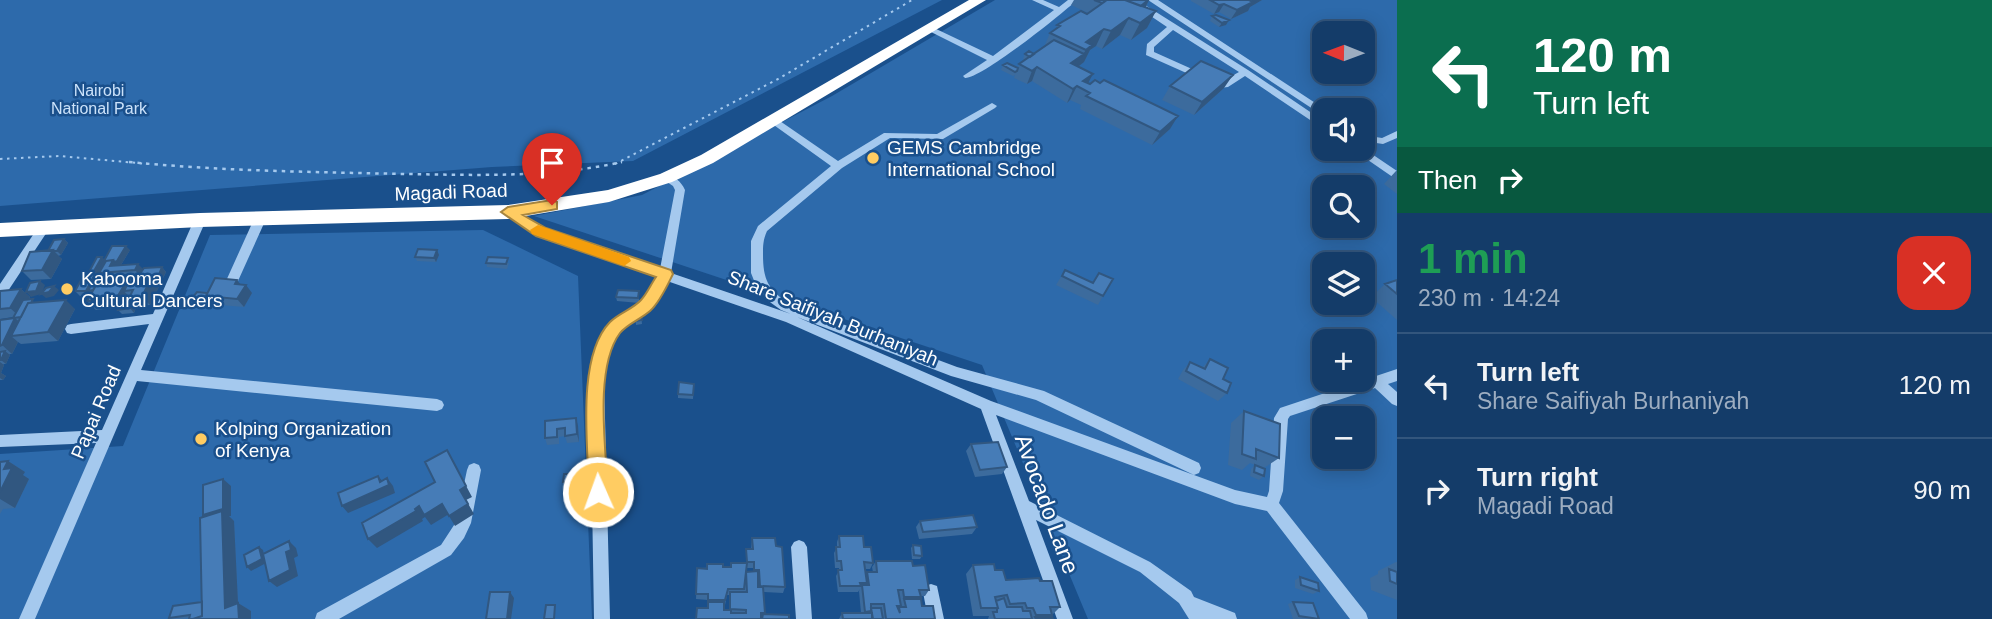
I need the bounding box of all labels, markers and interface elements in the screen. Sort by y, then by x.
north arrow [1312,21,1376,84]
map controls [1312,21,1375,469]
icon: left [1418,28,1509,119]
text: 120 m [1533,28,1672,82]
park label: Nairobi National Park [51,82,148,117]
text: Turn left [1533,85,1649,121]
button: sound [1312,98,1375,161]
pin [522,133,582,205]
place label: GEMS Cambridge International School [887,137,1055,180]
icon: arrive [533,144,571,182]
marker: GEMS Cambridge International School [865,150,881,166]
icon: right [1491,161,1529,199]
text: Then [1418,165,1477,195]
button: search [1312,175,1375,238]
street label: Magadi Road [394,180,508,204]
text: 1 min [1418,235,1528,282]
button: close [1897,236,1971,310]
button: layers [1312,252,1375,315]
street label: Share Saifiyah Burhaniyah [725,266,941,370]
place label: Kabooma Cultural Dancers [81,268,223,311]
marker: Kabooma Cultural Dancers [59,281,75,297]
text: 230 m · 14:24 [1418,285,1560,311]
button: + [1312,329,1375,392]
text: Turn left [1477,357,1579,387]
street label: Papai Road [67,362,125,462]
icon: left [1418,367,1456,405]
text: 120 m [1899,370,1971,400]
text: Share Saifiyah Burhaniyah [1477,388,1749,414]
button: − [1312,406,1375,469]
place label: Kolping Organization of Kenya [215,418,391,461]
marker: Kolping Organization of Kenya [193,431,209,447]
street label: Avocado Lane [1010,431,1084,577]
position arrow [561,455,635,529]
text: Turn right [1477,462,1598,492]
icon: right [1418,472,1456,510]
text: 90 m [1913,475,1971,505]
text: Magadi Road [1477,493,1614,519]

